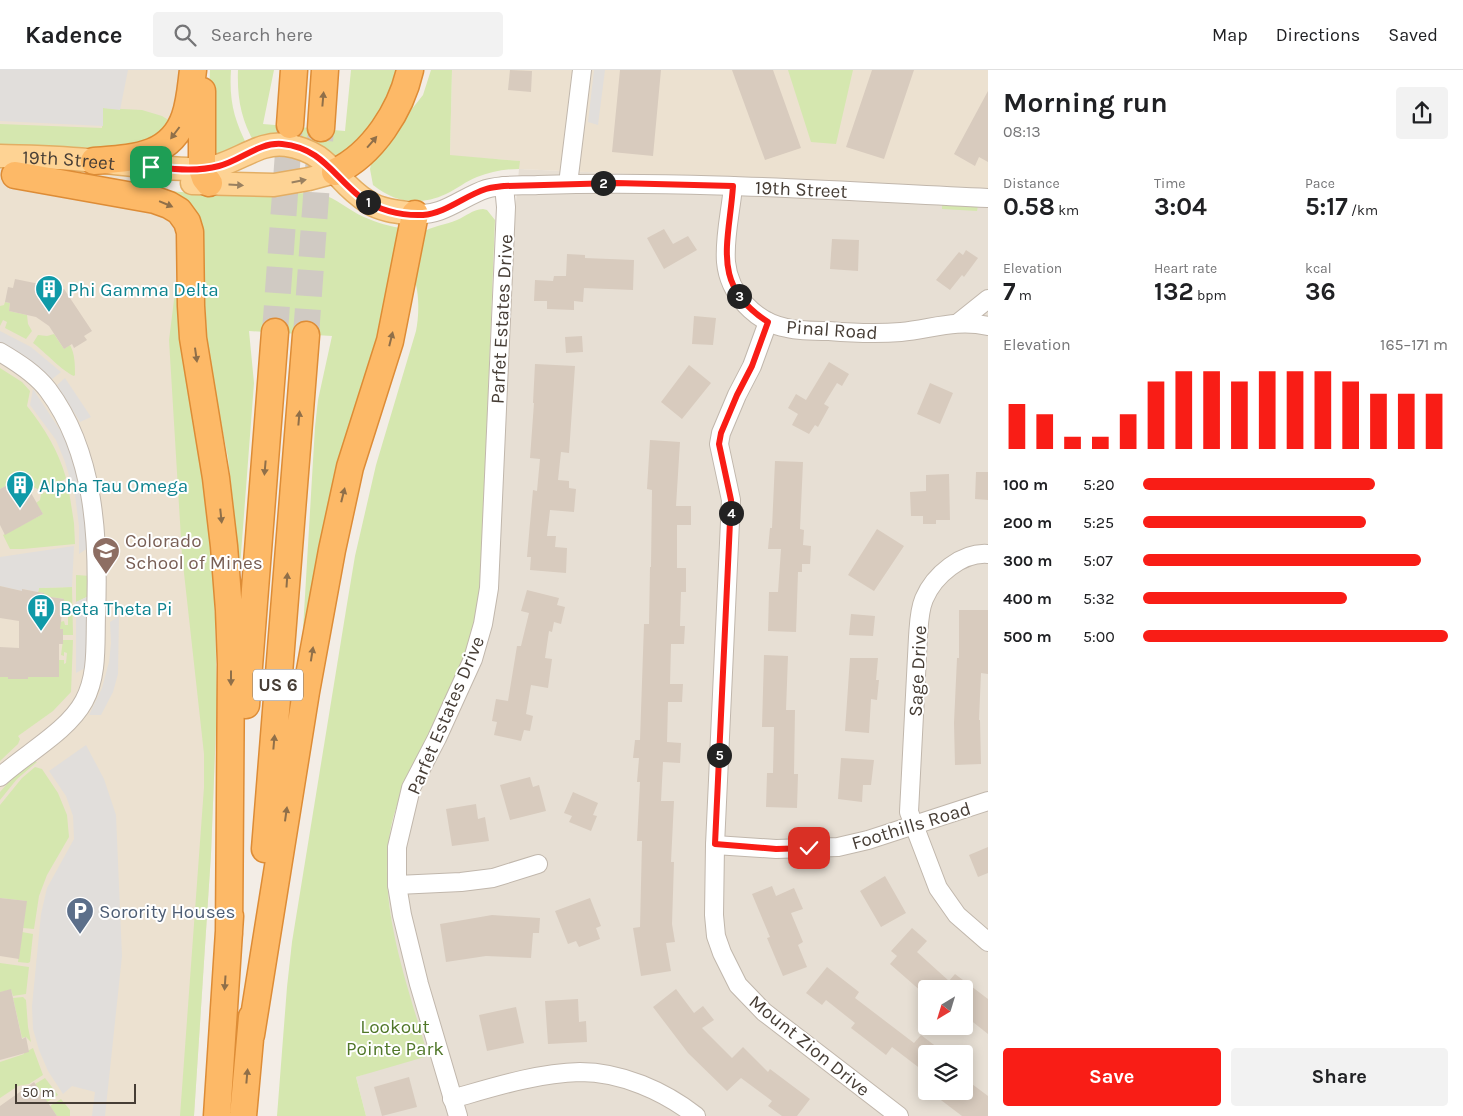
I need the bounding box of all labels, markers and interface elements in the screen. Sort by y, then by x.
search box [153,12,503,57]
text: Kadence [25,21,123,49]
icon: search [171,21,199,49]
text: Search here [211,24,313,46]
text: Map [1212,24,1248,46]
text: Directions [1276,24,1360,46]
text: Saved [1388,24,1438,46]
text: Morning run [1003,86,1168,119]
button: share [1396,87,1448,139]
one-way arrow [319,91,327,107]
text: 08:13 [1003,122,1041,141]
one-way arrow [170,126,181,139]
one-way arrow [367,135,378,148]
pin [130,146,172,188]
street label: 19th Street [22,147,116,175]
icon: arrive [137,153,165,181]
pin: 2 [590,170,616,196]
text: 2 [599,175,608,192]
text: Distance [1003,175,1060,192]
text: Time [1154,175,1185,192]
text: Pace [1305,175,1335,192]
one-way arrow [291,177,306,185]
street label: 19th Street [755,177,848,203]
one-way arrow [228,181,244,189]
pin: 1 [356,190,380,214]
text: 0.58 [1003,192,1055,221]
text: 3:04 [1154,192,1207,221]
text: 5:17 [1305,192,1348,221]
text: 1 [366,194,371,211]
one-way arrow [159,200,174,208]
text: km [1055,202,1079,219]
text: /km [1348,202,1378,219]
street label: Parfet Estates Drive [487,234,517,404]
text: Elevation [1003,260,1062,277]
text: Heart rate [1154,260,1217,277]
text: kcal [1305,260,1332,277]
building icon: Phi Gamma Delta [34,274,64,313]
text: 7 [1003,277,1015,306]
text: 132 [1154,277,1194,306]
text: 36 [1305,277,1336,306]
place label: Phi Gamma Delta [68,279,219,301]
pin: 3 [726,284,752,308]
text: m [1015,287,1032,304]
text: bpm [1194,287,1227,304]
text: 3 [735,288,744,305]
street label: Pinal Road [785,316,878,344]
one-way arrow [387,332,395,347]
text: Elevation [1003,335,1071,354]
text: 165–171 m [1380,335,1448,354]
one-way arrow [192,347,200,363]
one-way arrow [295,410,303,426]
one-way arrow [260,460,268,476]
building icon: Alpha Tau Omega [5,470,35,509]
place label: Alpha Tau Omega [39,475,188,497]
text: 100 m [1003,475,1048,494]
text: 5:20 [1083,475,1115,494]
one-way arrow [339,487,347,502]
pin: 4 [718,500,744,526]
text: 4 [727,505,736,522]
one-way arrow [217,508,225,524]
text: 200 m [1003,513,1052,532]
text: 5:25 [1083,513,1114,532]
place label: Colorado School of Mines [125,530,263,574]
school or university icon: Colorado School of Mines [91,536,121,575]
text: 300 m [1003,551,1052,570]
text: 5:07 [1083,551,1113,570]
one-way arrow [283,572,291,588]
text: 400 m [1003,589,1052,608]
text: 5:32 [1083,589,1114,608]
building icon: Beta Theta Pi [26,593,56,632]
place label: Beta Theta Pi [60,598,173,620]
street label: Sage Drive [905,625,931,717]
text: 500 m [1003,627,1052,646]
text: 5:00 [1083,627,1115,646]
street label: Parfet Estates Drive [403,633,489,798]
one-way arrow [309,646,317,662]
one-way arrow [227,670,235,686]
road number: US 6 [253,670,303,700]
one-way arrow [270,734,278,750]
pin: 5 [706,742,732,768]
text: 5 [715,747,724,764]
street label: Foothills Road [849,797,973,855]
one-way arrow [283,806,291,822]
pin [788,827,830,869]
icon: check [795,834,823,862]
parking icon: Sorority Houses [65,896,95,935]
place label: Sorority Houses [99,901,235,923]
one-way arrow [221,975,229,991]
north arrow [918,980,972,1035]
map controls [918,980,973,1100]
street label: Mount Zion Drive [745,990,874,1101]
park label: Lookout Pointe Park [346,1016,444,1060]
button: layers [918,1045,973,1100]
button: Save [1003,1048,1221,1106]
button: Share [1231,1048,1448,1106]
one-way arrow [243,1067,251,1083]
scale bar [15,1081,136,1104]
text: 50 m [22,1084,55,1101]

